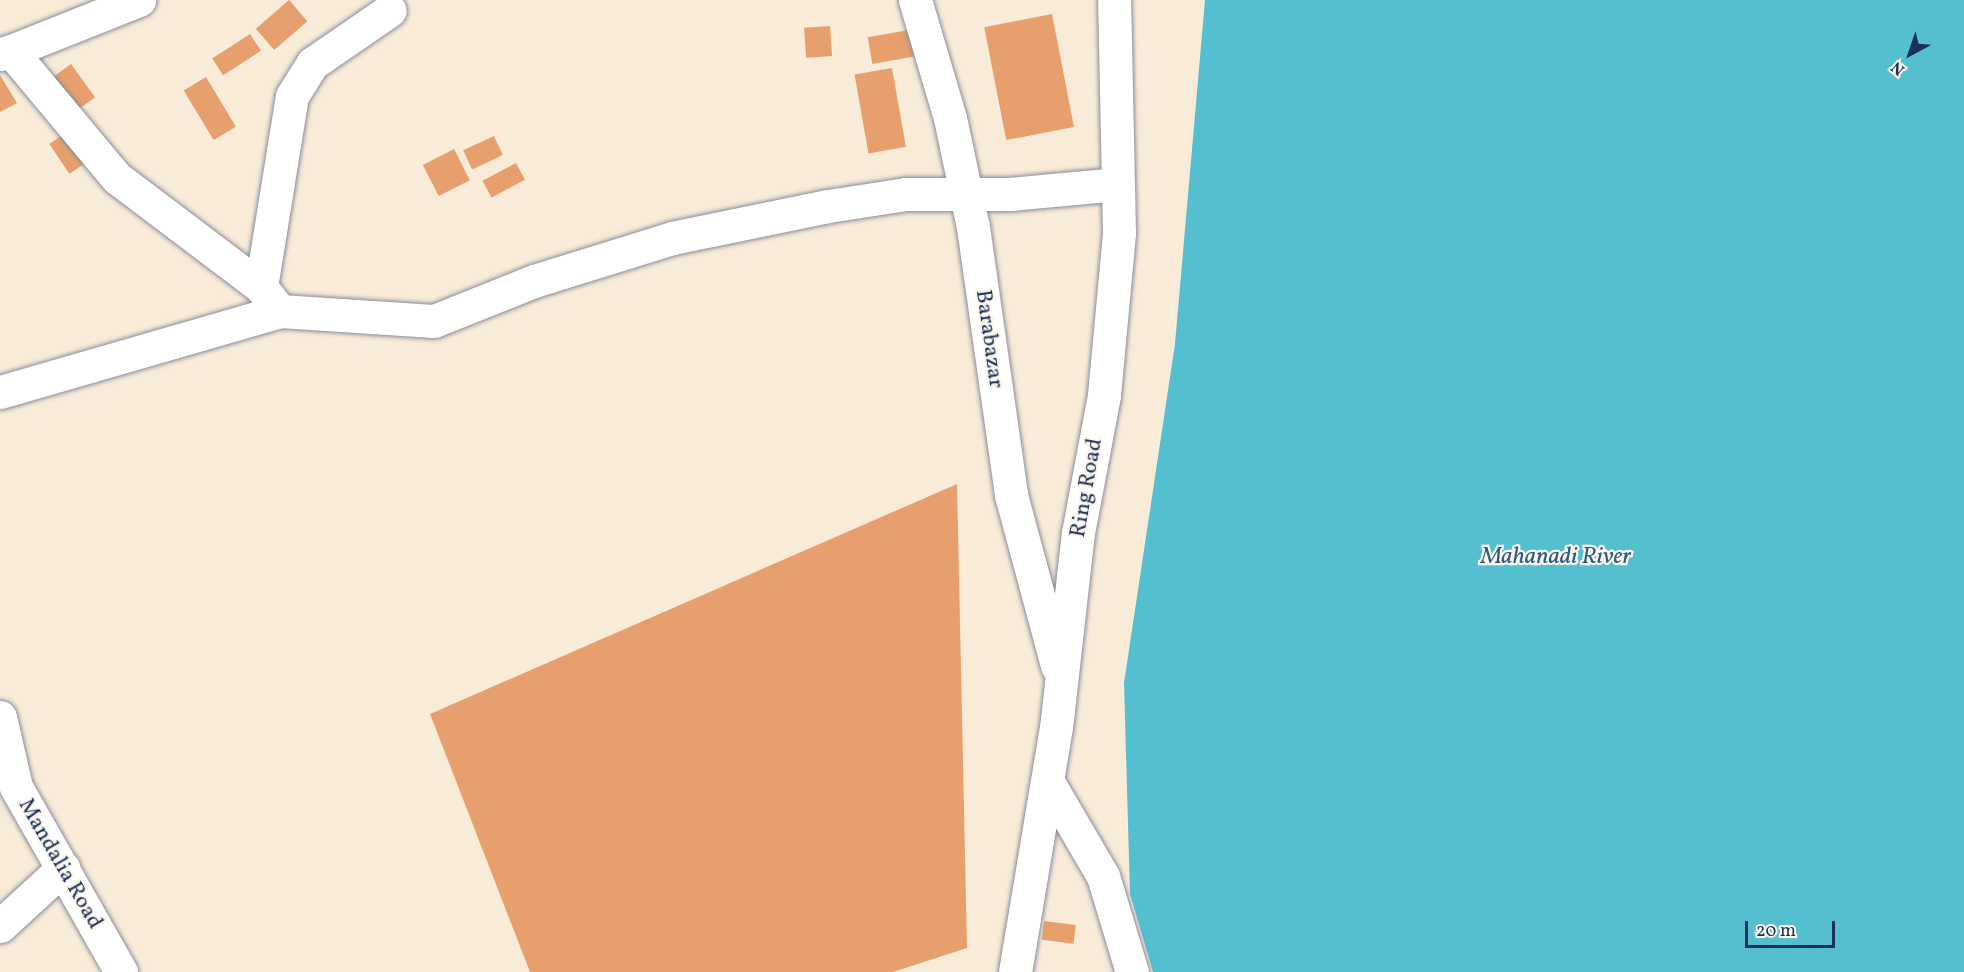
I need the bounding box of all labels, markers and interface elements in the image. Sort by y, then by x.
north arrow [1880,24,1940,84]
text: N [1887,56,1910,80]
street label: Barabazar [969,288,1009,390]
street label: Ring Road [1065,436,1109,540]
water label: Mahanadi River [1481,544,1631,572]
street label: Mandalia Road [12,794,108,934]
scale bar [1748,909,1838,947]
text: 20 m [1756,919,1796,944]

